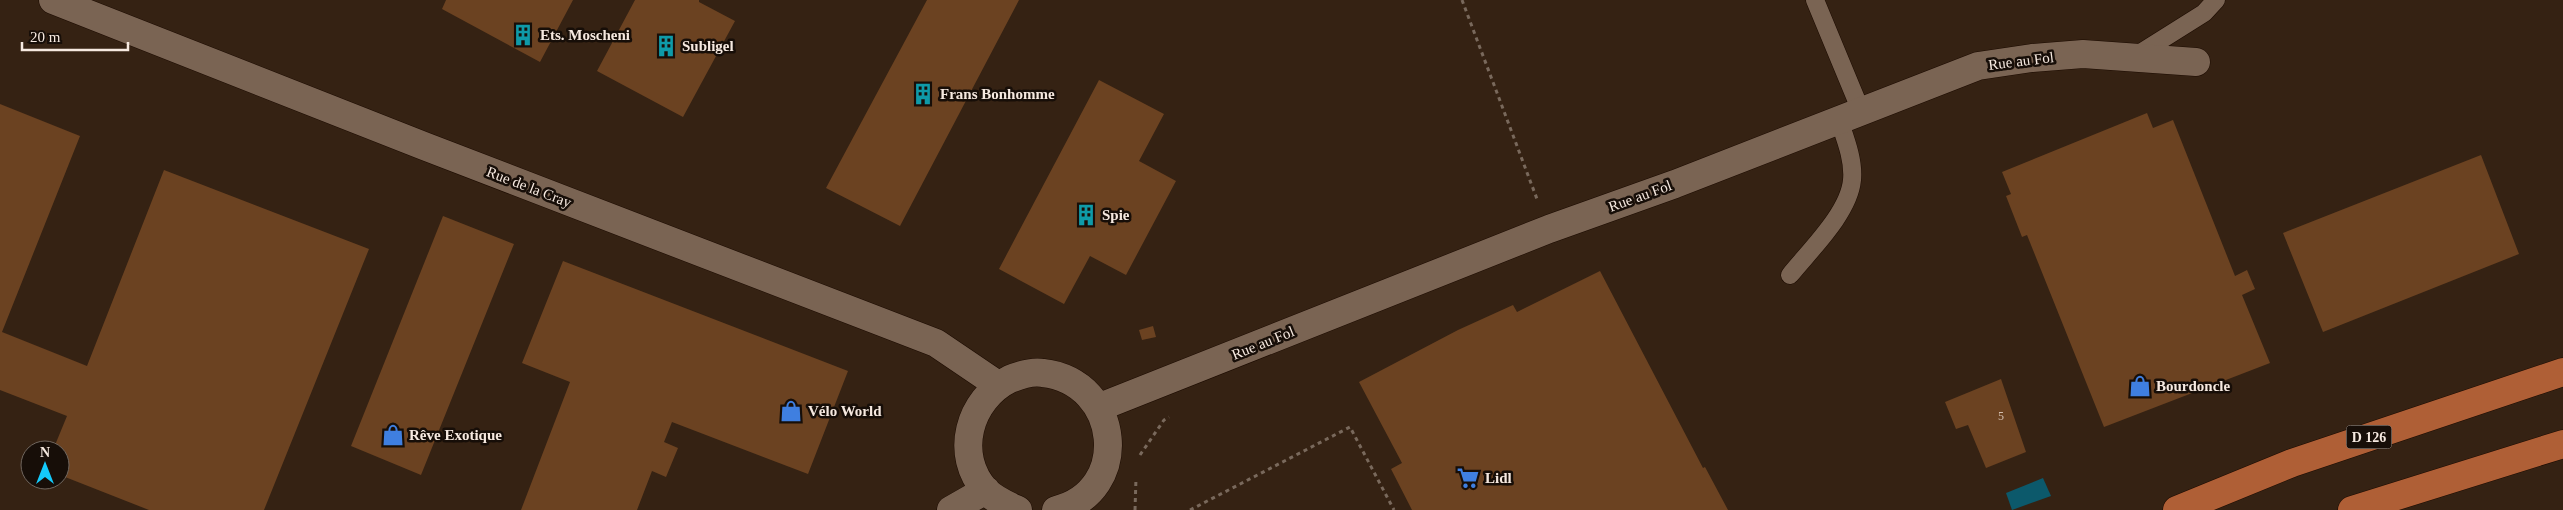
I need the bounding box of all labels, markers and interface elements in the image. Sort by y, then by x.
scale bar [22,20,129,52]
building icon: Ets. Moscheni [510,22,536,48]
place label: Ets. Moscheni [540,27,630,43]
text: 20 m [30,29,61,45]
building icon: Subligel [653,33,679,59]
place label: Subligel [682,38,734,54]
street label: Rue au Fol [1987,49,2055,73]
building icon: Frans Bonhomme [910,81,936,107]
place label: Frans Bonhomme [940,86,1055,102]
street label: Rue de la Cray [484,163,574,211]
street label: Rue au Fol [1606,177,1674,215]
building icon: Spie [1073,202,1099,228]
place label: Spie [1102,207,1130,223]
street label: Rue au Fol [1229,323,1297,363]
shop icon: Bourdoncle [2127,373,2153,399]
place label: Bourdoncle [2156,378,2231,394]
shop icon: Vélo World [778,398,804,424]
place label: Vélo World [808,403,882,419]
house number: 5 [1998,409,2004,423]
shop icon: Rêve Exotique [380,422,406,448]
road number: D 126 [2346,426,2392,448]
place label: Rêve Exotique [409,427,502,443]
north arrow [20,440,70,490]
text: N [40,445,50,460]
supermarket icon: Lidl [1455,465,1481,491]
place label: Lidl [1485,470,1512,486]

